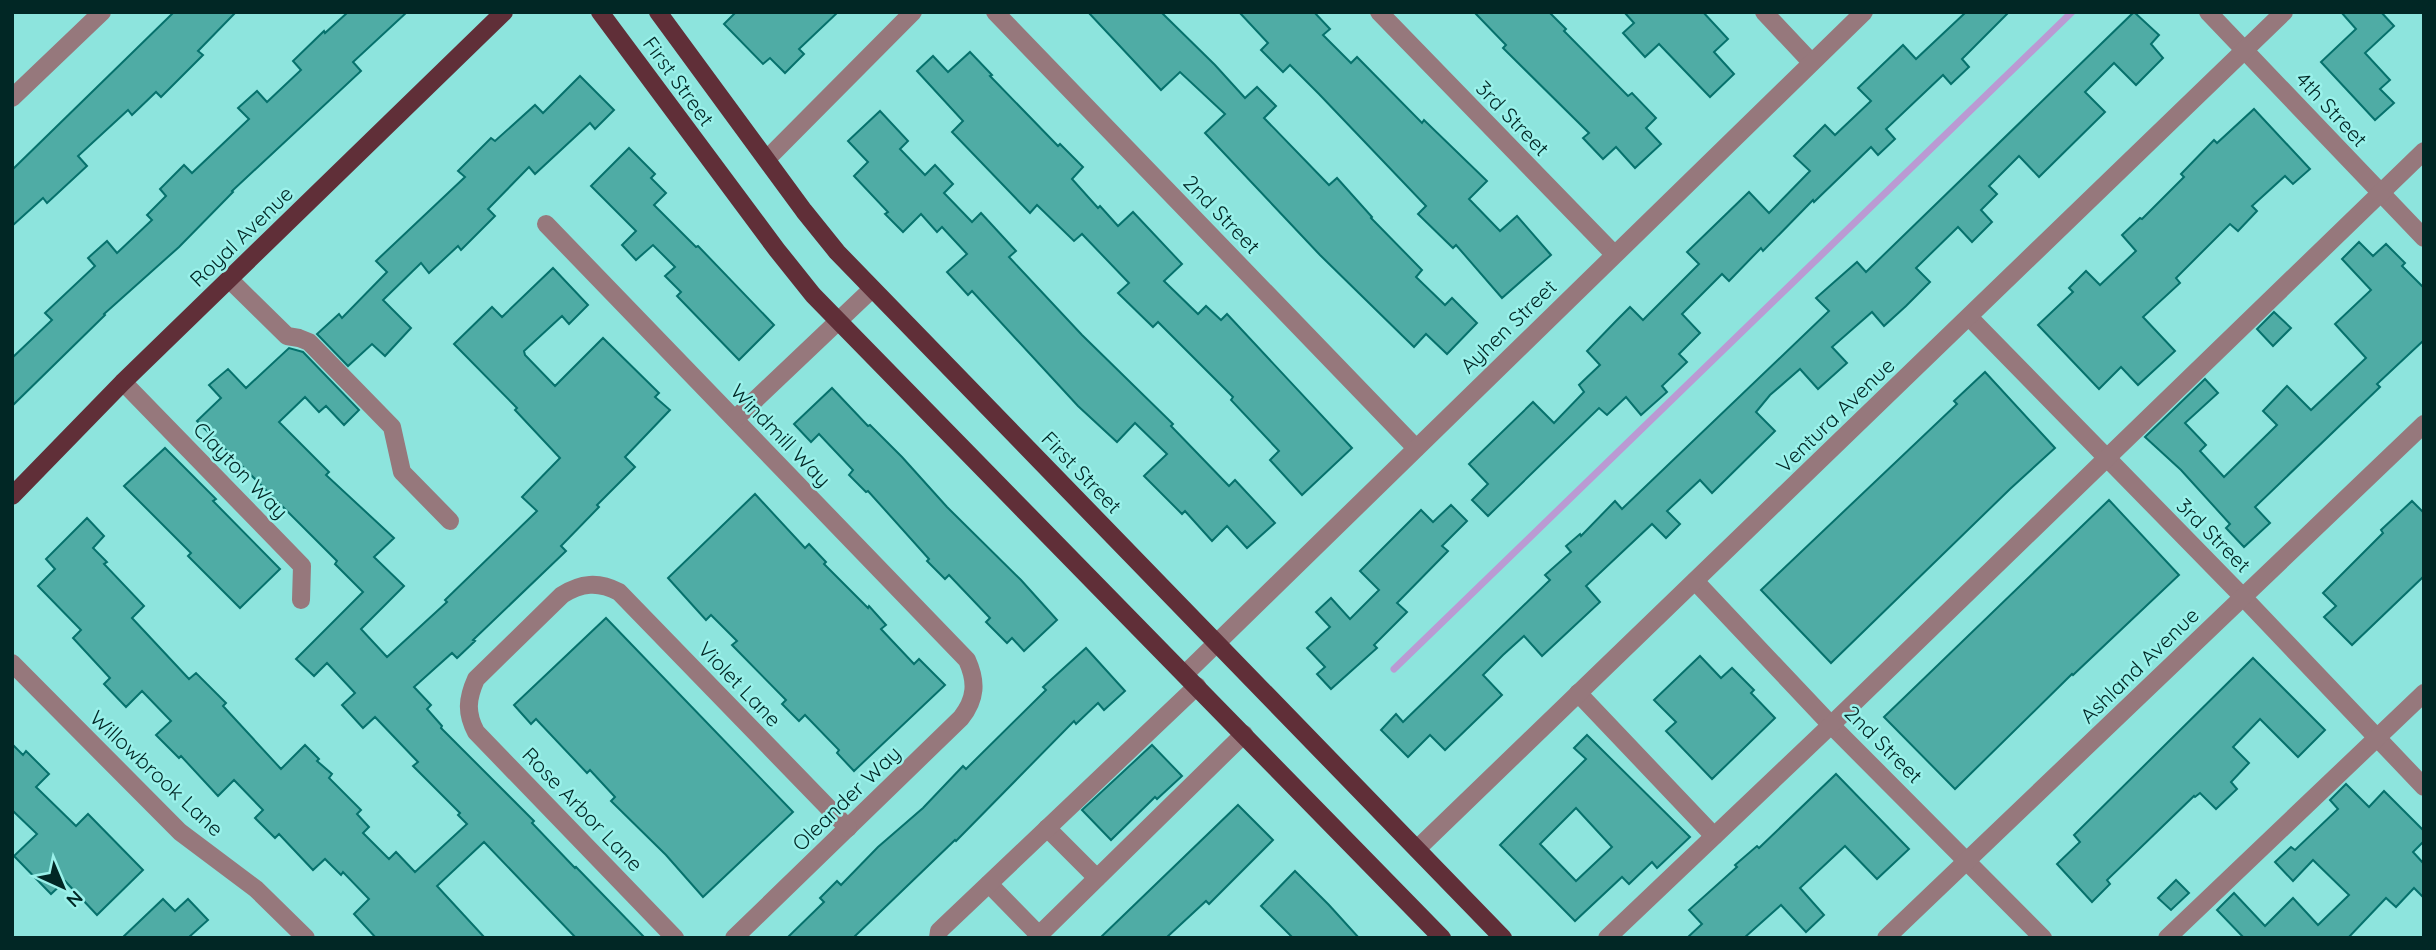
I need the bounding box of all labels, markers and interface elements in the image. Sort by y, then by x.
street label: First Street [638,31,720,131]
street label: 4th Street [2291,66,2373,152]
street label: 3rd Street [1471,75,1555,161]
street label: 2nd Street [1178,169,1266,259]
street label: Royal Avenue [184,180,298,292]
street label: Ayhen Street [1454,274,1562,378]
street label: Ventura Avenue [1770,352,1900,478]
street label: Windmill Way [725,378,837,492]
street label: Clayton Way [188,416,294,524]
street label: First Street [1036,425,1128,519]
street label: 3rd Street [2171,492,2257,578]
street label: Ashland Avenue [2074,602,2204,728]
street label: Violet Lane [693,636,787,732]
street label: 2nd Street [1840,700,1928,788]
street label: Willowbrook Lane [85,704,229,842]
street label: Oleander Way [786,740,906,856]
street label: Rose Arbor Lane [517,741,649,877]
north arrow [28,852,98,922]
text: N [61,886,88,913]

